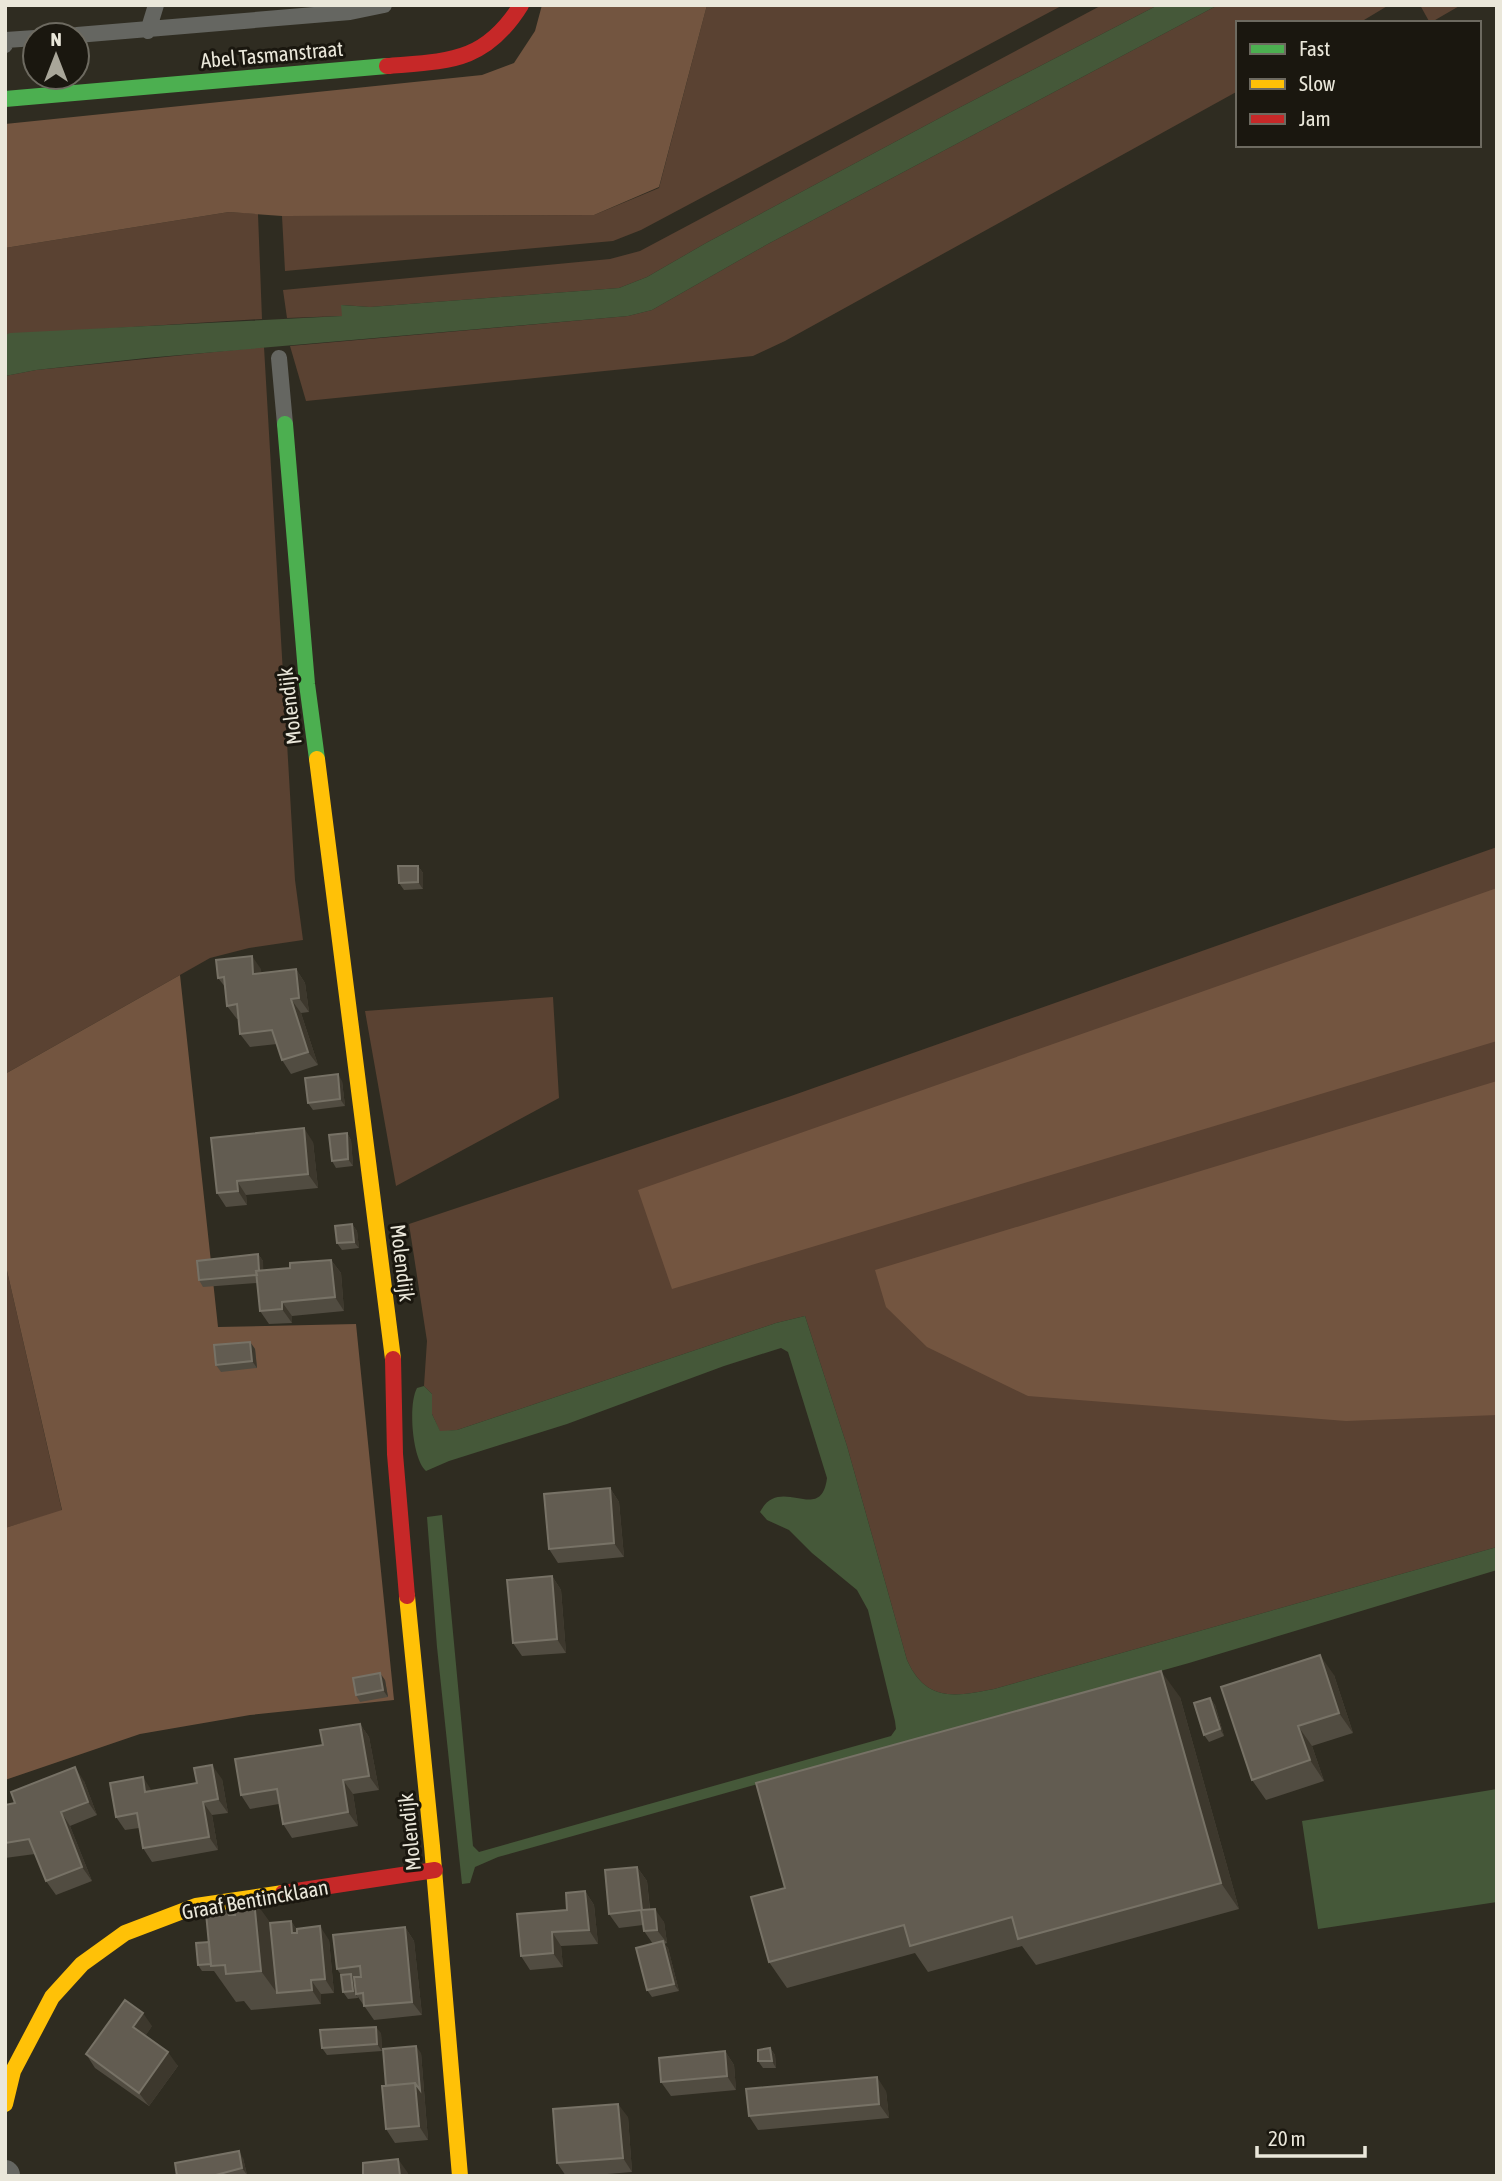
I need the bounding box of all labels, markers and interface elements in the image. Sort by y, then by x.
north arrow [21,21,91,91]
legend [1236,21,1481,147]
text: N [50,28,62,50]
street label: Abel Tasmanstraat [200,36,344,72]
text: Fast [1299,36,1330,60]
text: Slow [1299,71,1336,95]
text: Jam [1299,106,1331,130]
street label: Molendijk [272,666,306,746]
street label: Molendijk [386,1223,420,1303]
street label: Molendijk [393,1792,425,1872]
street label: Graaf Bentincklaan [180,1874,330,1924]
scale bar [1257,2114,1366,2158]
text: 20 m [1268,2126,1306,2150]

